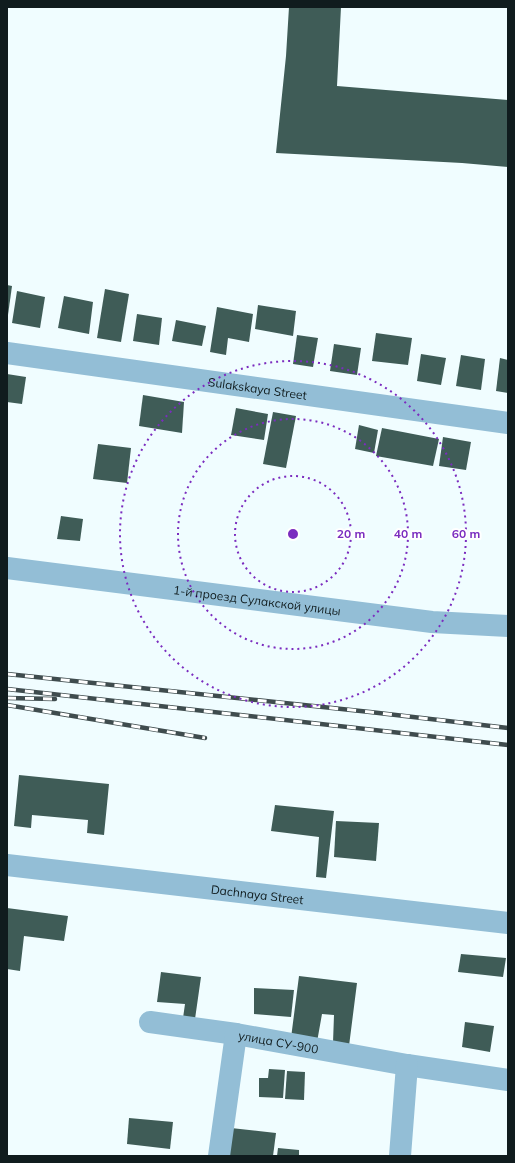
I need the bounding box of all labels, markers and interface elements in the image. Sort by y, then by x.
street label: Sulakskaya Street [207,374,308,402]
text: 20 m [337,526,365,541]
text: 40 m [394,526,422,541]
text: 60 m [452,526,480,541]
centre of rings [286,527,300,541]
street label: 1-й проезд Сулакской улицы [172,582,342,618]
street label: Dachnaya Street [210,881,304,907]
street label: улица СУ-900 [237,1027,320,1056]

